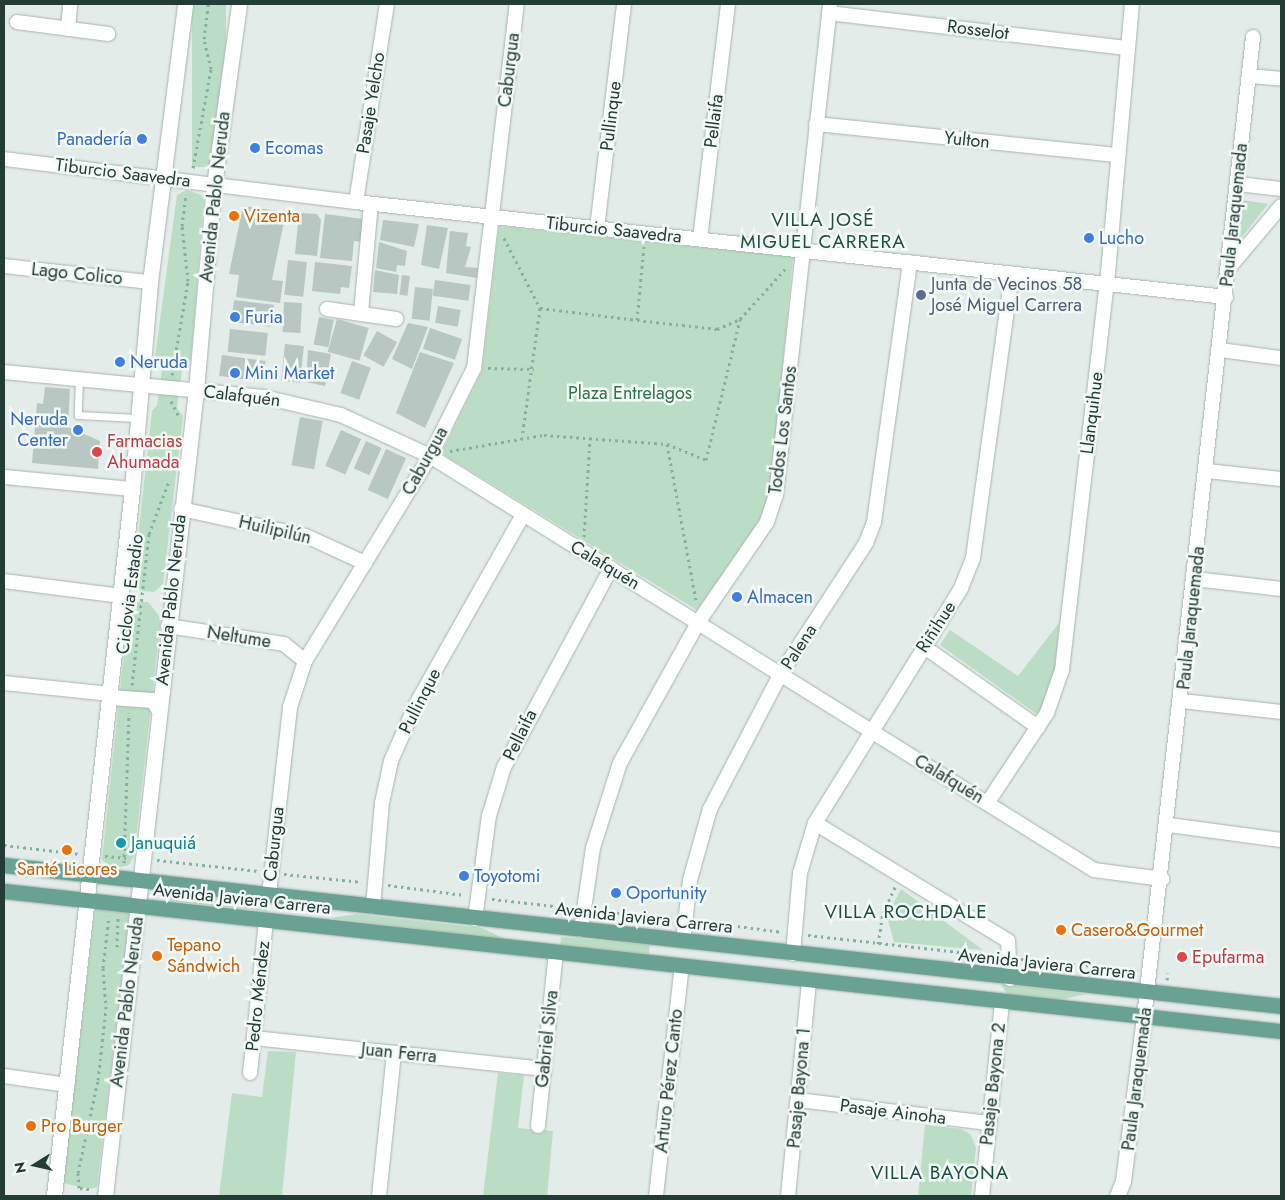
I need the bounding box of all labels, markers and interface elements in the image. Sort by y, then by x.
street label: Rosselot [946,16,1010,44]
street label: Caburgua [494,31,524,109]
street label: Pasaje Yelcho [352,51,390,155]
street label: Pullinque [596,80,626,152]
street label: Pellaifa [700,93,728,149]
street label: Avenida Pablo Neruda [195,110,235,284]
street label: Yulton [943,127,991,153]
place label: Panadería [57,128,132,150]
marker: Panadería [136,133,148,145]
place label: Ecomas [265,137,323,159]
marker: Ecomas [249,142,261,154]
street label: Paula Jaraquemada [1216,142,1252,288]
street label: Tiburcio Saavedra [54,154,192,192]
place label: Vizenta [244,205,300,227]
district label: VILLA JOSÉ MIGUEL CARRERA [738,209,908,253]
marker: Vizenta [228,210,240,222]
street label: Tiburcio Saavedra [545,212,683,248]
place label: Lucho [1099,227,1144,249]
marker: Lucho [1083,232,1095,244]
street label: Lago Colico [30,258,124,290]
place label: Junta de Vecinos 58 José Miguel Carrera [931,274,1082,316]
marker: Junta de Vecinos 58 José Miguel Carrera [915,289,927,301]
place label: Furia [245,306,283,328]
marker: Furia [229,311,241,323]
place label: Neruda [130,351,188,373]
marker: Neruda [114,356,126,368]
place label: Mini Market [245,362,334,384]
street label: Todos Los Santos [764,365,802,495]
marker: Mini Market [229,367,241,379]
street label: Llanquihue [1076,371,1108,455]
street label: Calafquén [202,381,282,411]
park label: Plaza Entrelagos [568,382,692,404]
place label: Neruda Center [10,409,68,452]
street label: Caburgua [397,423,453,499]
marker: Neruda Center [72,424,84,436]
place label: Farmacias Ahumada [107,431,182,474]
marker: Farmacias Ahumada [91,446,103,458]
street label: Huilipilún [237,511,313,549]
street label: Avenida Pablo Neruda [151,513,191,687]
street label: Ciclovia Estadio [112,533,148,655]
street label: Calafquén [566,536,644,594]
street label: Paula Jaraquemada [1173,545,1209,691]
place label: Almacen [747,586,813,608]
marker: Almacen [731,591,743,603]
street label: Riñihue [911,597,961,657]
street label: Palena [776,620,822,674]
street label: Neltume [205,621,273,653]
street label: Pullinque [394,665,446,737]
street label: Pellaifa [498,706,542,764]
street label: Calafquén [910,750,988,808]
street label: Caburgua [259,806,289,882]
place label: Januquiá [131,832,196,854]
marker: Januquiá [115,837,127,849]
marker: Santé Licores [61,844,73,856]
place label: Santé Licores [17,858,117,880]
place label: Toyotomi [474,865,540,887]
marker: Toyotomi [458,870,470,882]
street label: Avenida Javiera Carrera [152,879,332,919]
place label: Oportunity [626,882,707,904]
marker: Oportunity [610,887,622,899]
street label: Avenida Javiera Carrera [554,898,734,938]
district label: VILLA ROCHDALE [823,901,989,923]
street label: Avenida Pablo Neruda [106,915,148,1089]
place label: Casero&Gourmet [1071,919,1203,941]
marker: Casero&Gourmet [1055,924,1067,936]
place label: Tepano Sándwich [167,935,240,978]
street label: Pedro Méndez [241,940,275,1052]
street label: Avenida Javiera Carrera [957,944,1137,984]
place label: Epufarma [1192,946,1264,968]
marker: Tepano Sándwich [151,950,163,962]
marker: Epufarma [1176,951,1188,963]
street label: Gabriel Silva [531,989,563,1089]
street label: Paula Jaraquemada [1118,1006,1156,1152]
street label: Arturo Pérez Canto [651,1008,687,1154]
street label: Pasaje Bayona 2 [976,1022,1010,1146]
street label: Pasaje Bayona 1 [783,1027,815,1149]
street label: Juan Ferra [360,1038,438,1068]
street label: Pasaje Ainoha [839,1095,947,1129]
place label: Pro Burger [41,1115,123,1137]
marker: Pro Burger [25,1120,37,1132]
north arrow [10,1140,60,1190]
text: N [9,1160,31,1175]
district label: VILLA BAYONA [869,1162,1011,1184]

